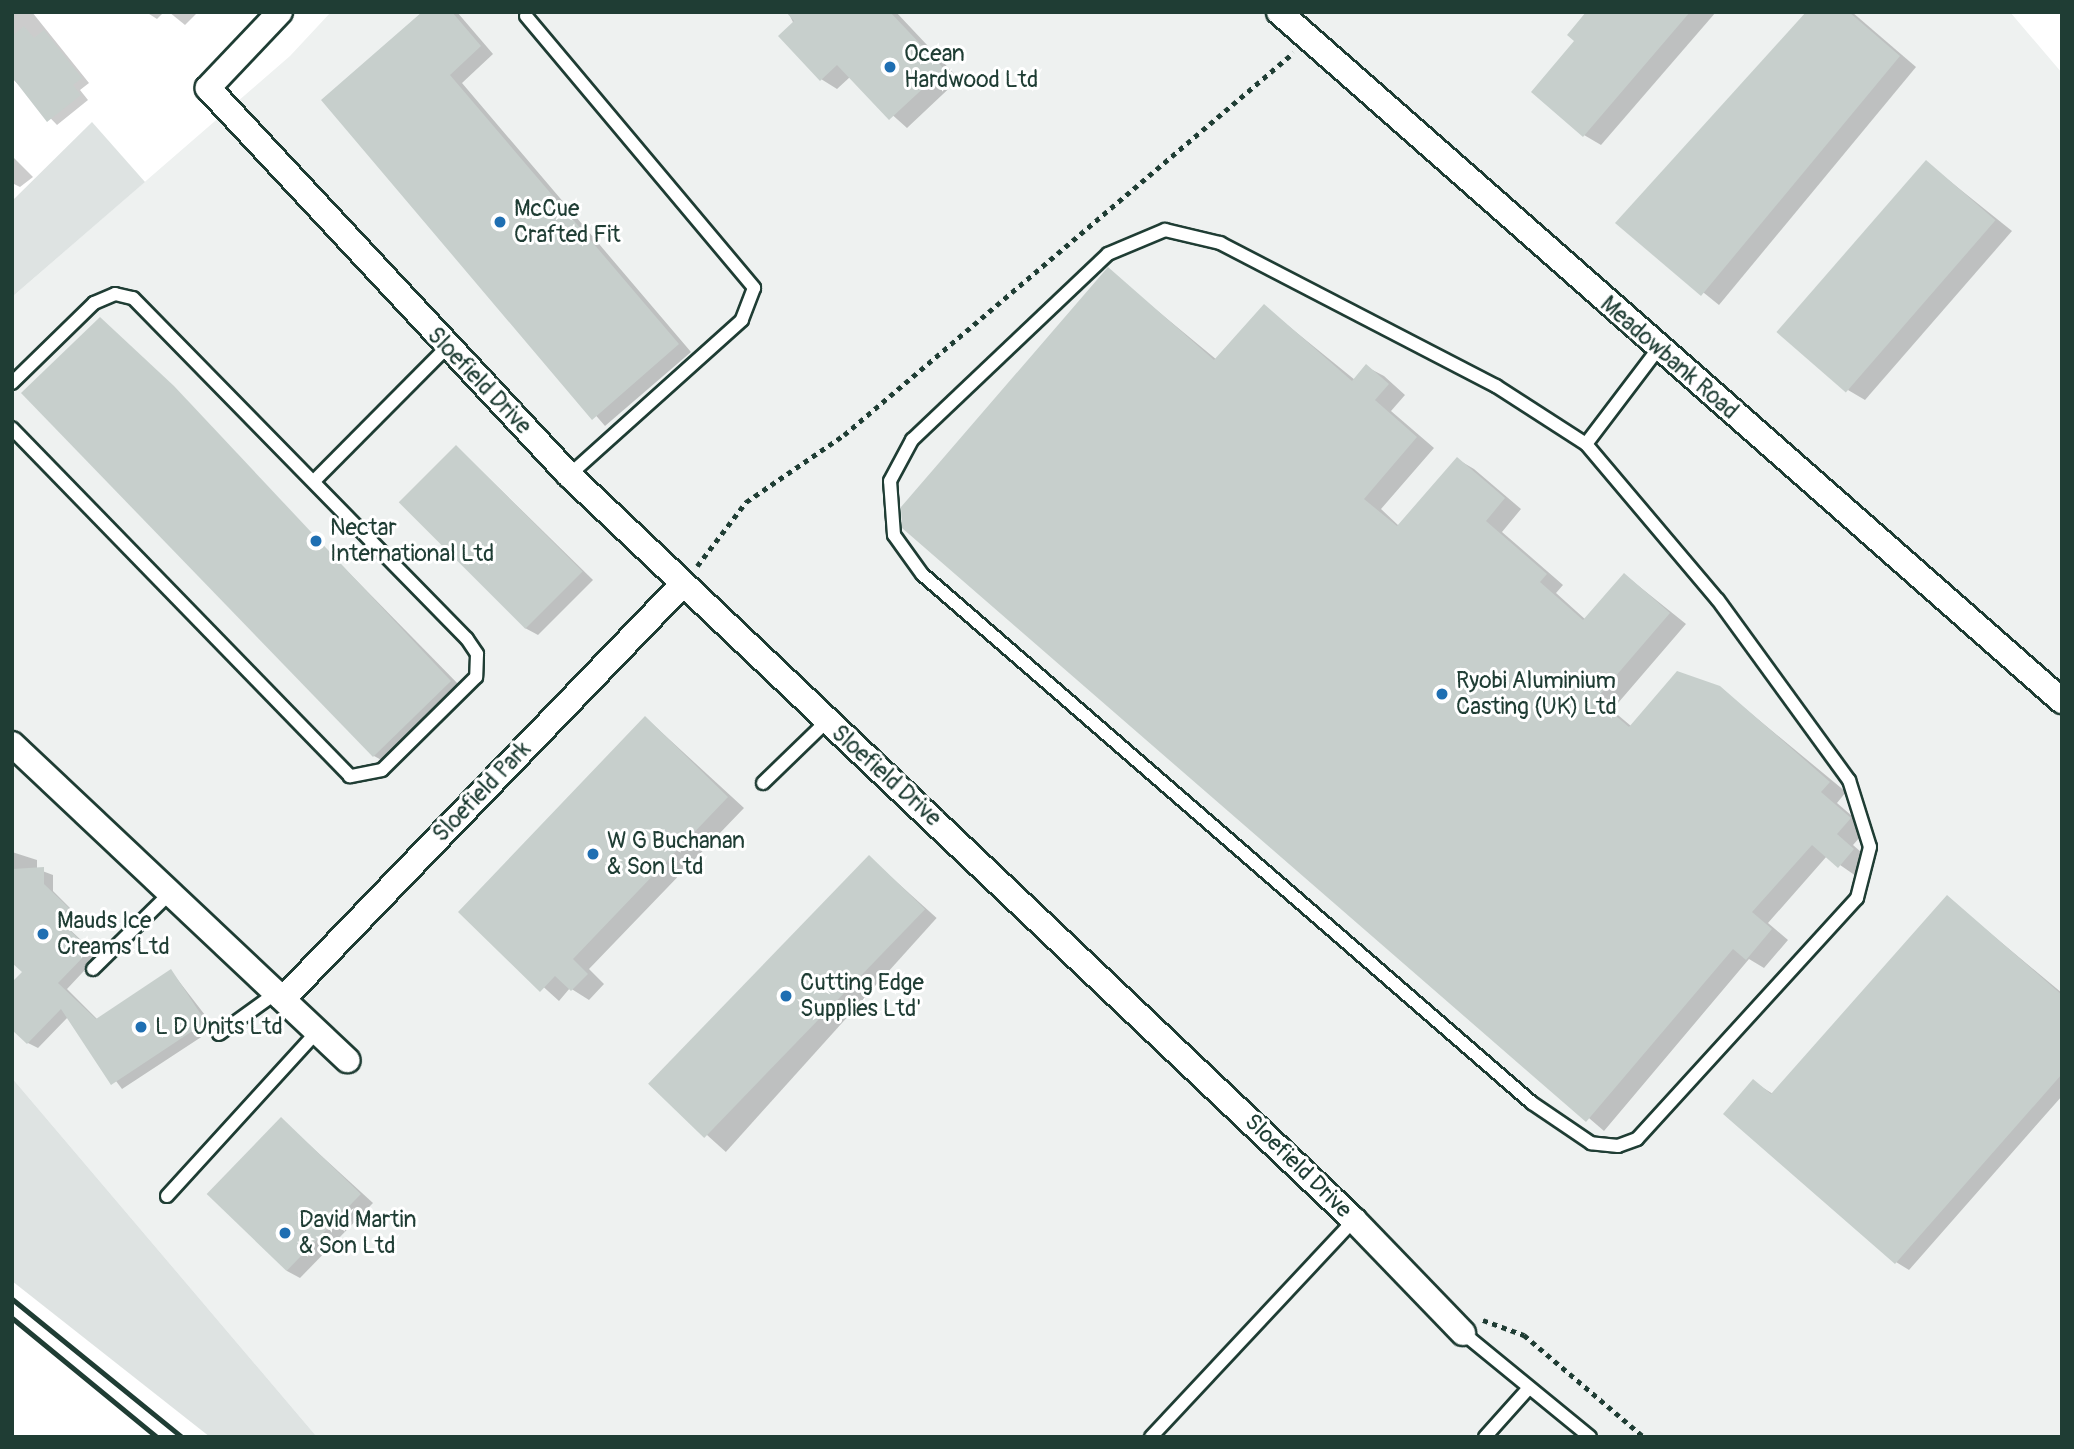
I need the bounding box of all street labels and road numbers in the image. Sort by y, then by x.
street label: Meadowbank Road [1594,291,1744,425]
street label: Sloefield Drive [421,322,537,440]
street label: Sloefield Drive [825,720,947,832]
street label: Sloefield Park [427,736,537,848]
street label: Sloefield Drive [1239,1108,1357,1224]

